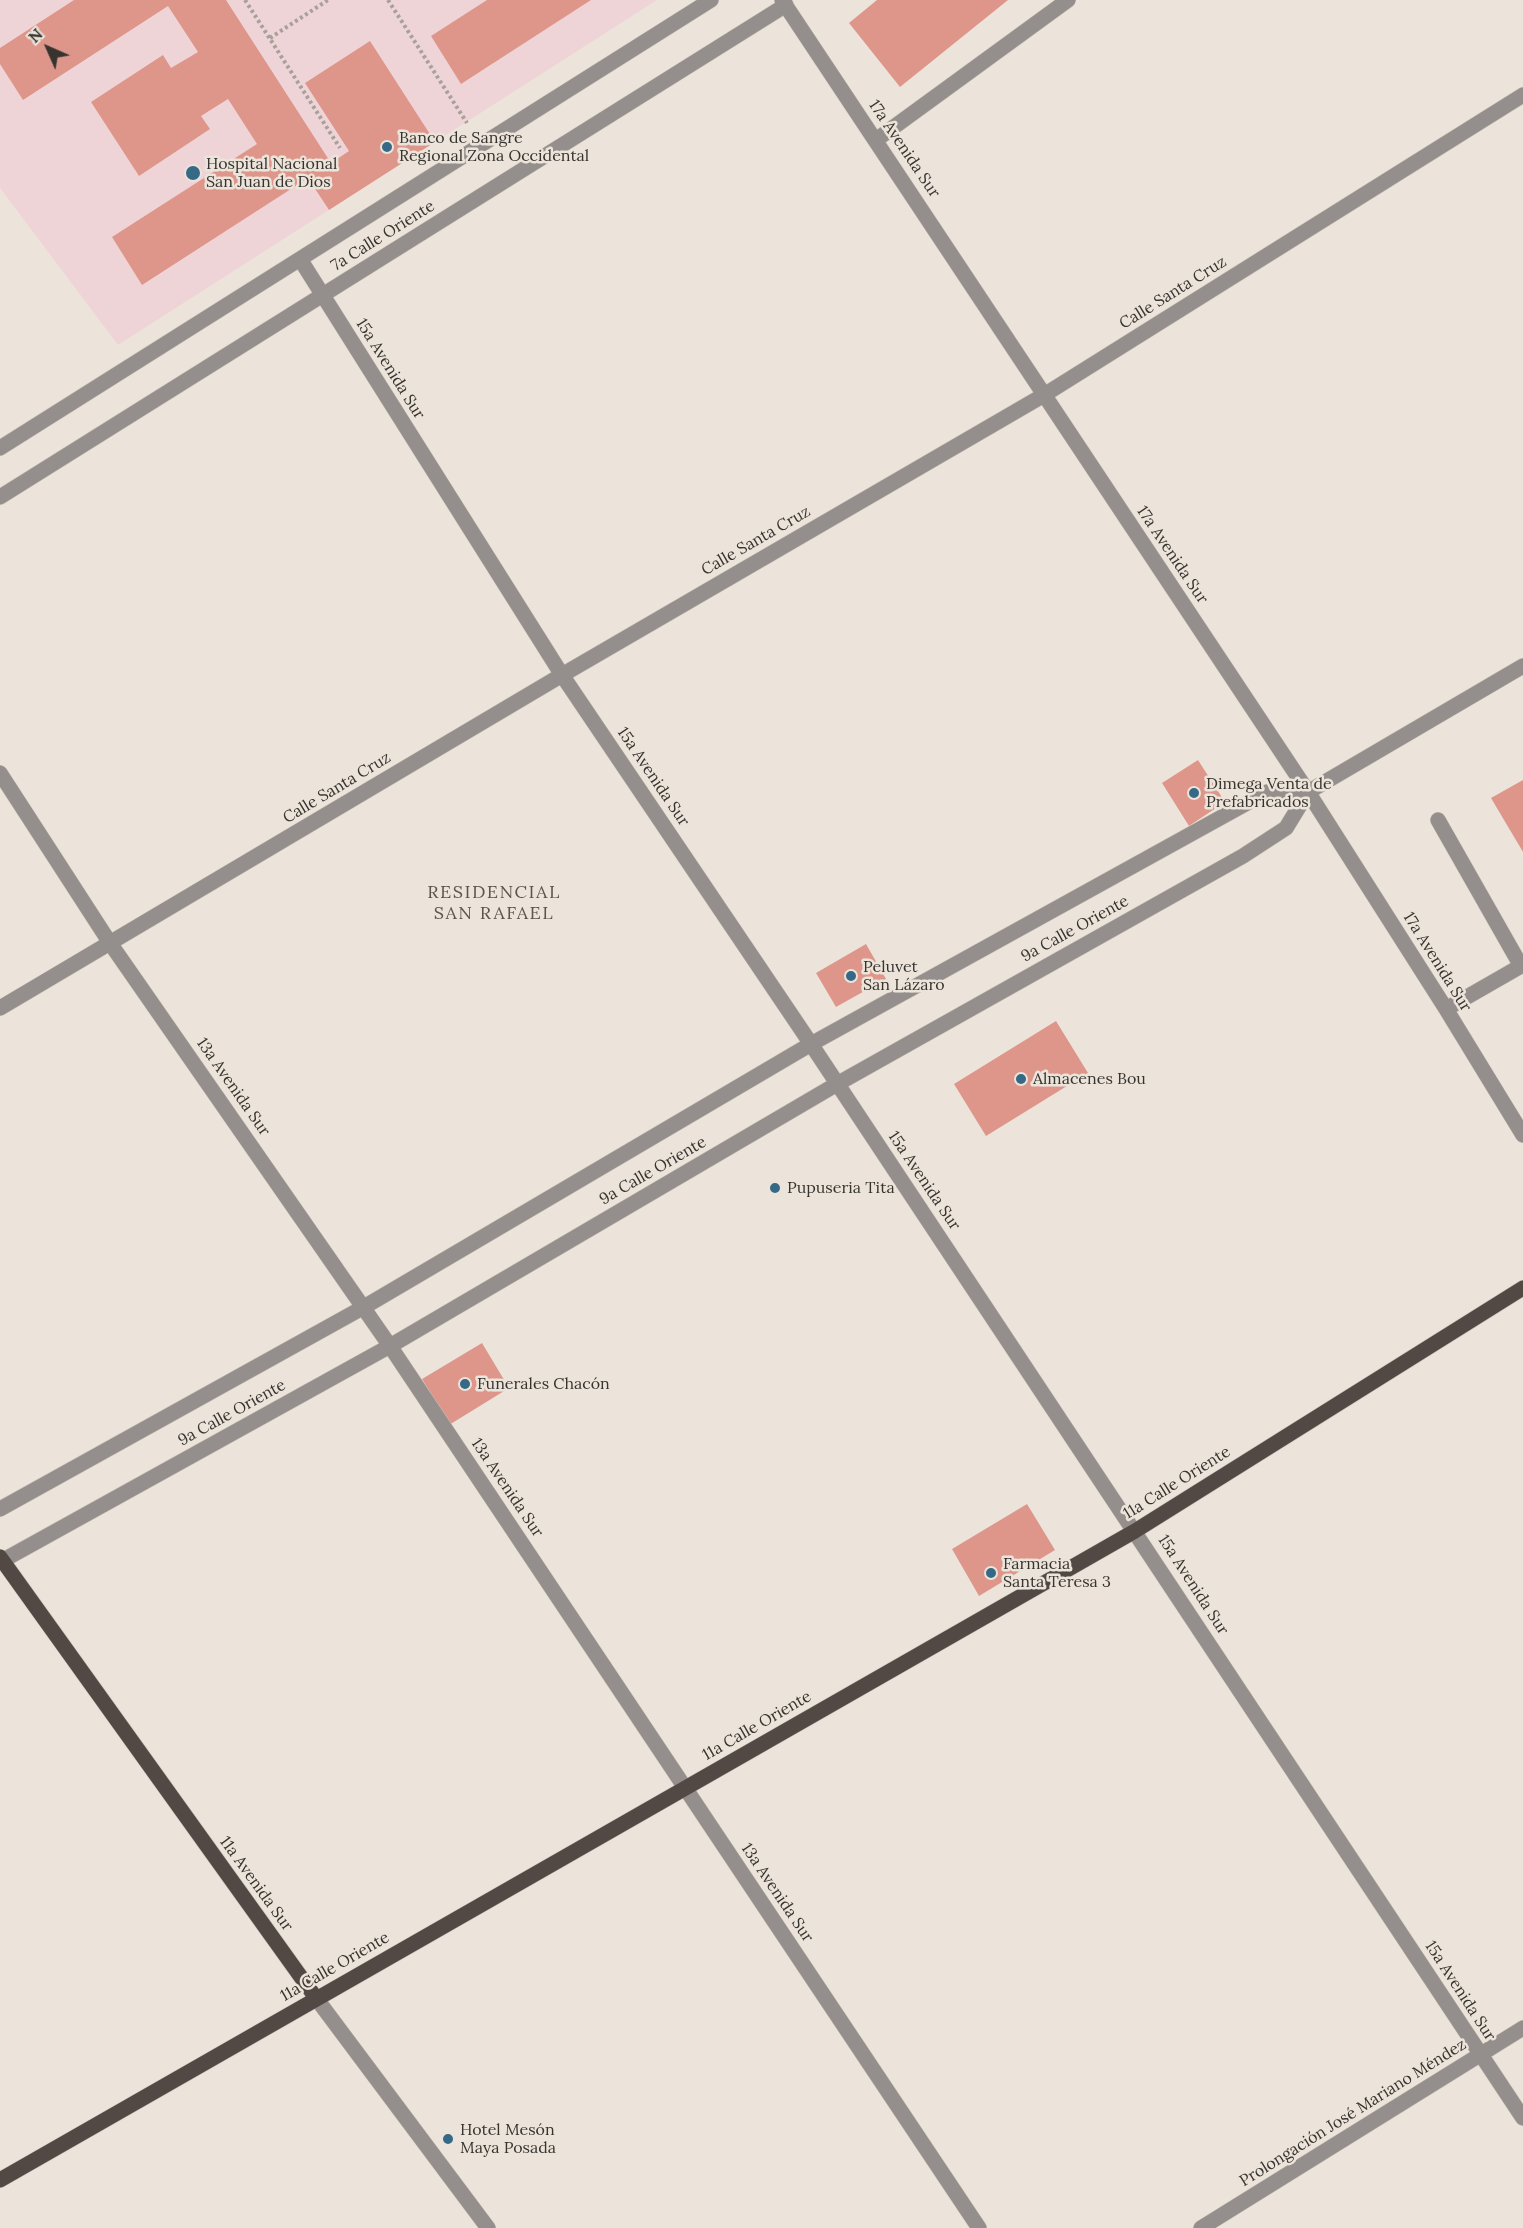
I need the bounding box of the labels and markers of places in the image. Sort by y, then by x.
place label: Banco de Sangre Regional Zona Occidental [399,128,589,166]
marker: Banco de Sangre Regional Zona Occidental [380,140,394,154]
place label: Hospital Nacional San Juan de Dios [206,154,337,192]
marker: Hospital Nacional San Juan de Dios [184,164,202,182]
place label: Dimega Venta de Prefabricados [1206,774,1332,812]
marker: Dimega Venta de Prefabricados [1187,786,1201,800]
place label: Peluvet San Lázaro [863,957,945,995]
marker: Peluvet San Lázaro [844,969,858,983]
place label: Almacenes Bou [1033,1069,1146,1089]
marker: Almacenes Bou [1014,1072,1028,1086]
place label: Pupuseria Tita [787,1178,895,1198]
marker: Pupuseria Tita [768,1181,782,1195]
place label: Funerales Chacón [477,1374,610,1394]
marker: Funerales Chacón [458,1377,472,1391]
place label: Farmacia Santa Teresa 3 [1003,1554,1111,1592]
marker: Farmacia Santa Teresa 3 [984,1566,998,1580]
place label: Hotel Mesón Maya Posada [460,2120,556,2158]
marker: Hotel Mesón Maya Posada [441,2132,455,2146]

